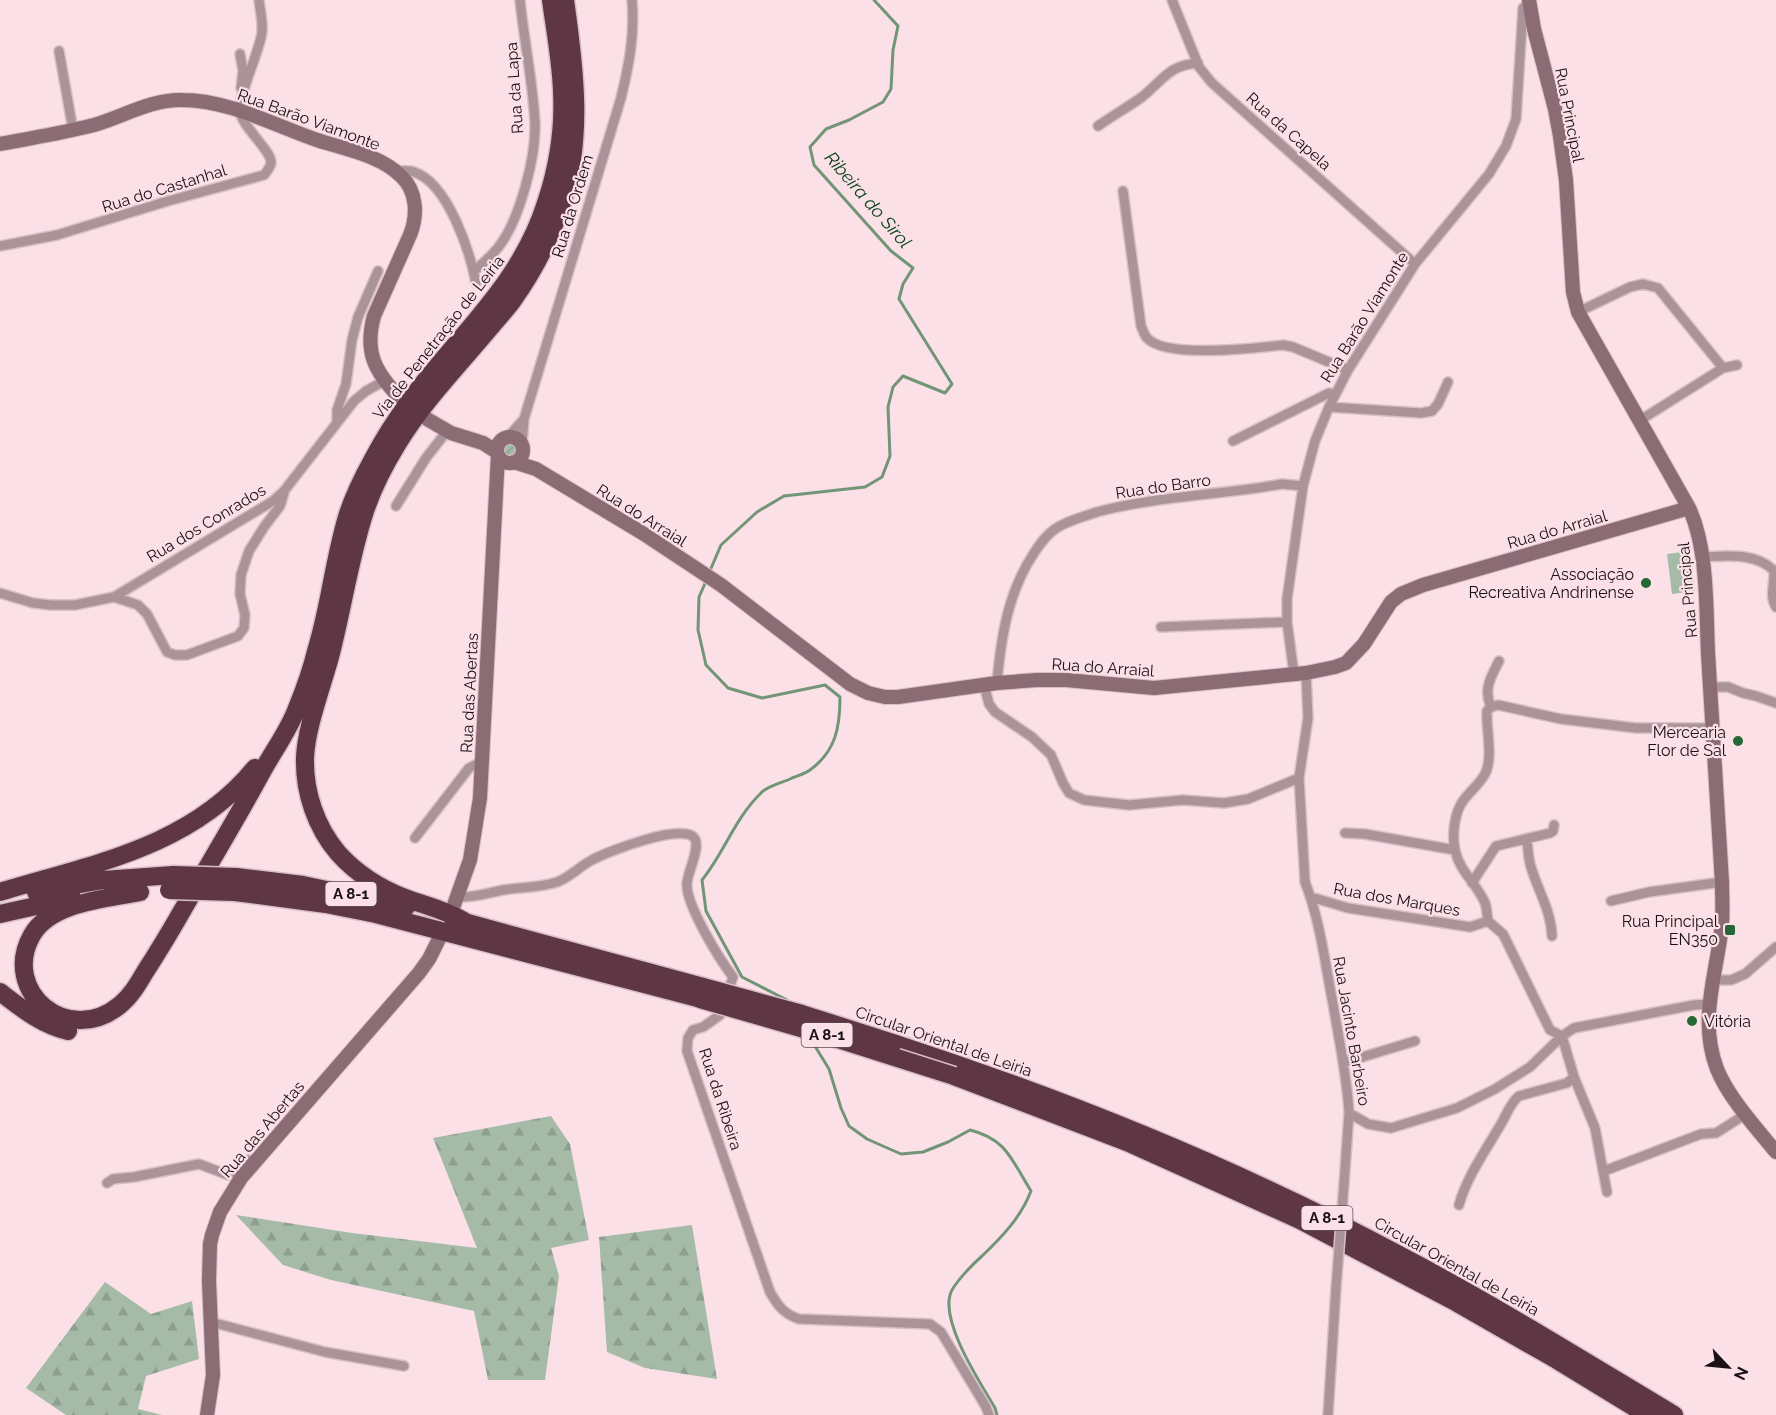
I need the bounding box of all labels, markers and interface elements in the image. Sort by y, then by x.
street label: Rua da Lapa [502,41,527,135]
street label: Rua Principal [1551,66,1588,165]
street label: Rua Barão Viamonte [235,85,383,154]
street label: Rua da Capela [1242,88,1335,174]
water label: Ribeira do Sirol [821,147,916,252]
street label: Rua da Ordem [548,152,597,260]
street label: Rua do Castanhal [99,160,229,216]
street label: Rua Barão Viamonte [1316,248,1412,386]
street label: Via de Penetração de Leiria [369,252,508,423]
street label: Rua do Barro [1114,470,1212,503]
street label: Rua dos Conrados [143,480,269,566]
street label: Rua do Arraial [593,480,691,551]
street label: Rua do Arraial [1505,506,1610,553]
street label: Rua Principal [1674,541,1701,639]
place label: Associação Recreativa Andrinense [1468,565,1634,602]
marker: Associação Recreativa Andrinense [1639,576,1653,590]
street label: Rua das Abertas [457,632,482,754]
street label: Rua do Arraial [1051,654,1156,681]
place label: Mercearia Flor de Sal [1647,723,1727,760]
marker: Mercearia Flor de Sal [1731,734,1745,748]
street label: Rua dos Marques [1332,879,1462,920]
road number: A 8-1 [326,882,376,906]
place label: Rua Principal EN350 [1622,912,1719,949]
marker: Rua Principal EN350 [1723,923,1737,937]
street label: Rua Jacinto Barbeiro [1329,955,1374,1107]
street label: Circular Oriental de Leiria [853,1002,1035,1081]
place label: Vitória [1704,1012,1751,1031]
marker: Vitória [1685,1014,1699,1028]
road number: A 8-1 [802,1023,852,1047]
street label: Rua da Ribeira [695,1046,746,1153]
street label: Rua das Abertas [216,1077,308,1181]
road number: A 8-1 [1302,1206,1352,1230]
street label: Circular Oriental de Leiria [1371,1213,1542,1320]
north arrow [1698,1337,1758,1397]
text: N [1730,1364,1752,1383]

